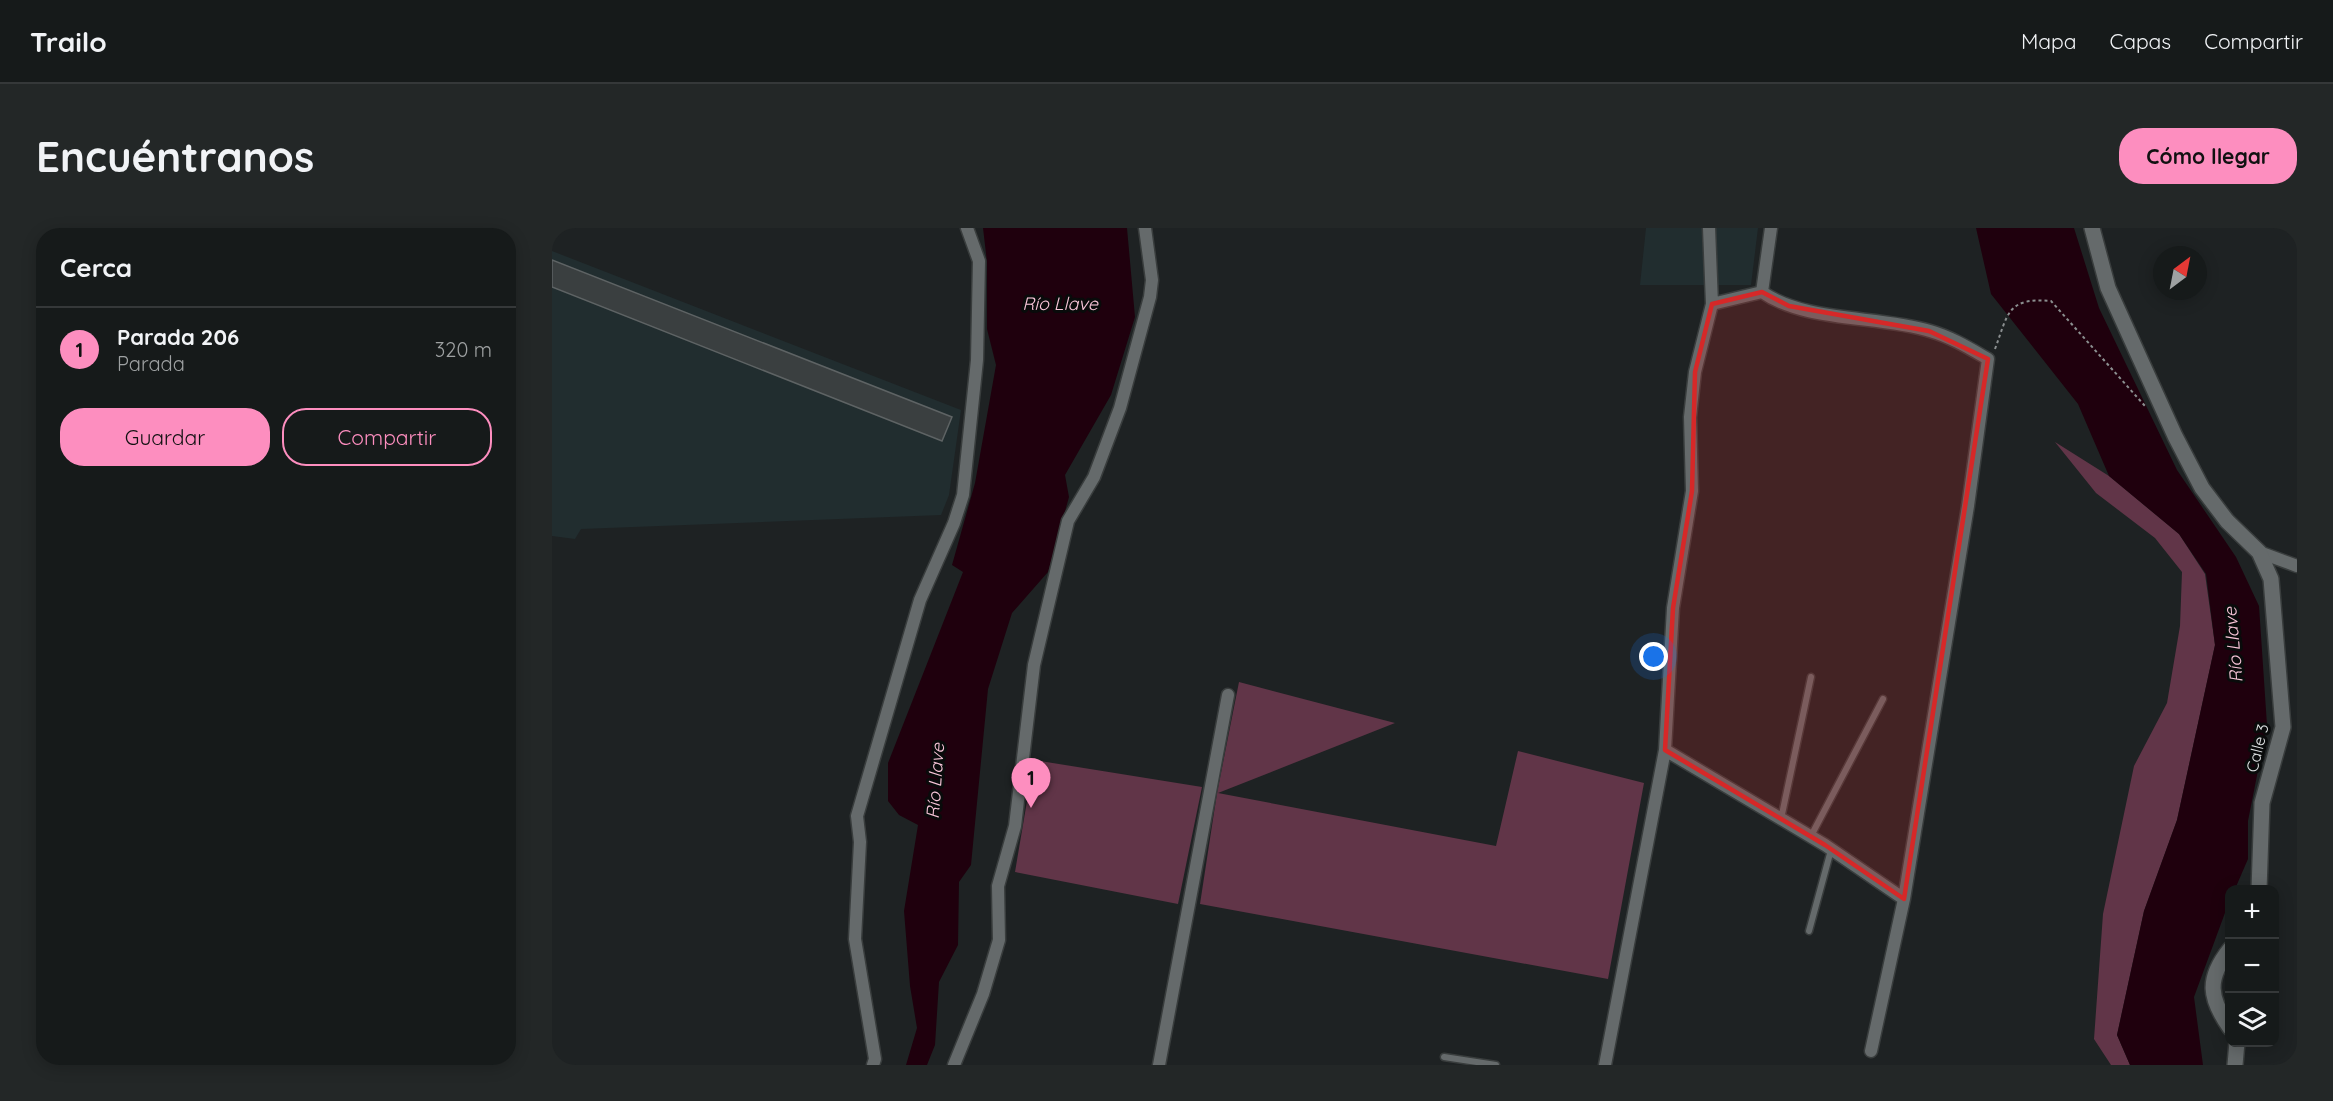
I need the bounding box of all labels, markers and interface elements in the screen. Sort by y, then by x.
text: Trailo [30,24,107,59]
text: Mapa [2021,28,2076,54]
text: Capas [2109,28,2171,54]
text: Compartir [2204,28,2303,54]
button: Cómo llegar [2119,128,2297,184]
text: Encuéntranos [36,130,314,183]
north arrow [2153,246,2207,300]
text: Cerca [60,251,132,284]
water label: Río Llave [1022,292,1099,315]
text: Parada 206 [117,323,239,351]
text: 1 [76,337,83,362]
text: 320 m [435,337,492,362]
text: Parada [117,351,185,376]
button: Guardar [60,408,270,466]
button: Compartir [282,408,492,466]
water label: Río Llave [2218,605,2248,684]
your location [1639,642,1668,671]
street label: Calle 3 [2241,722,2273,774]
water label: Río Llave [921,742,949,820]
pin: 1 [1012,758,1050,808]
map controls [2225,885,2279,1047]
button: + [2225,885,2279,939]
button: − [2225,939,2279,993]
button: layers [2225,993,2279,1047]

